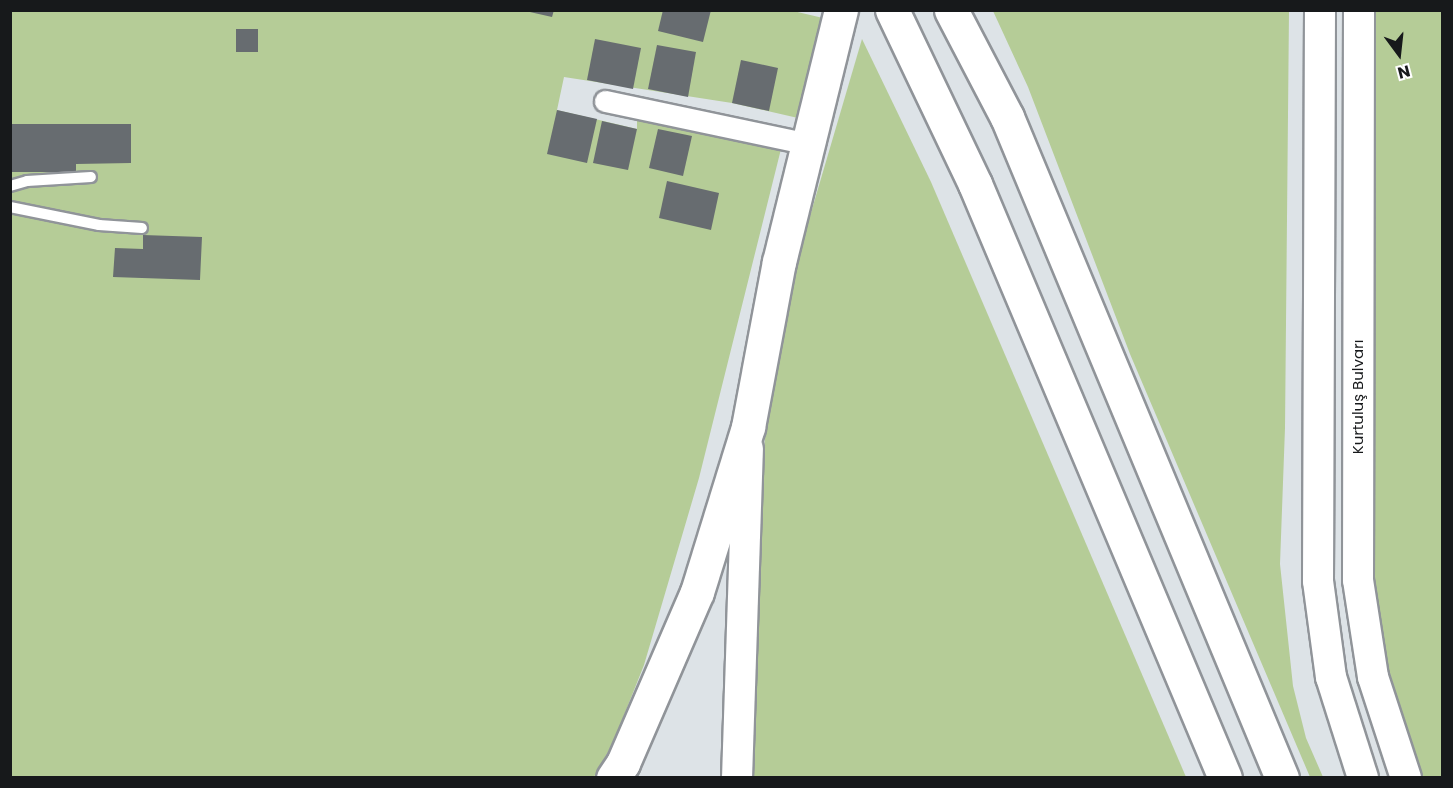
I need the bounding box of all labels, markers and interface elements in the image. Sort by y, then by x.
north arrow [1369,24,1429,84]
text: N [1395,59,1413,85]
street label: Kurtuluş Bulvarı [1349,340,1367,454]

